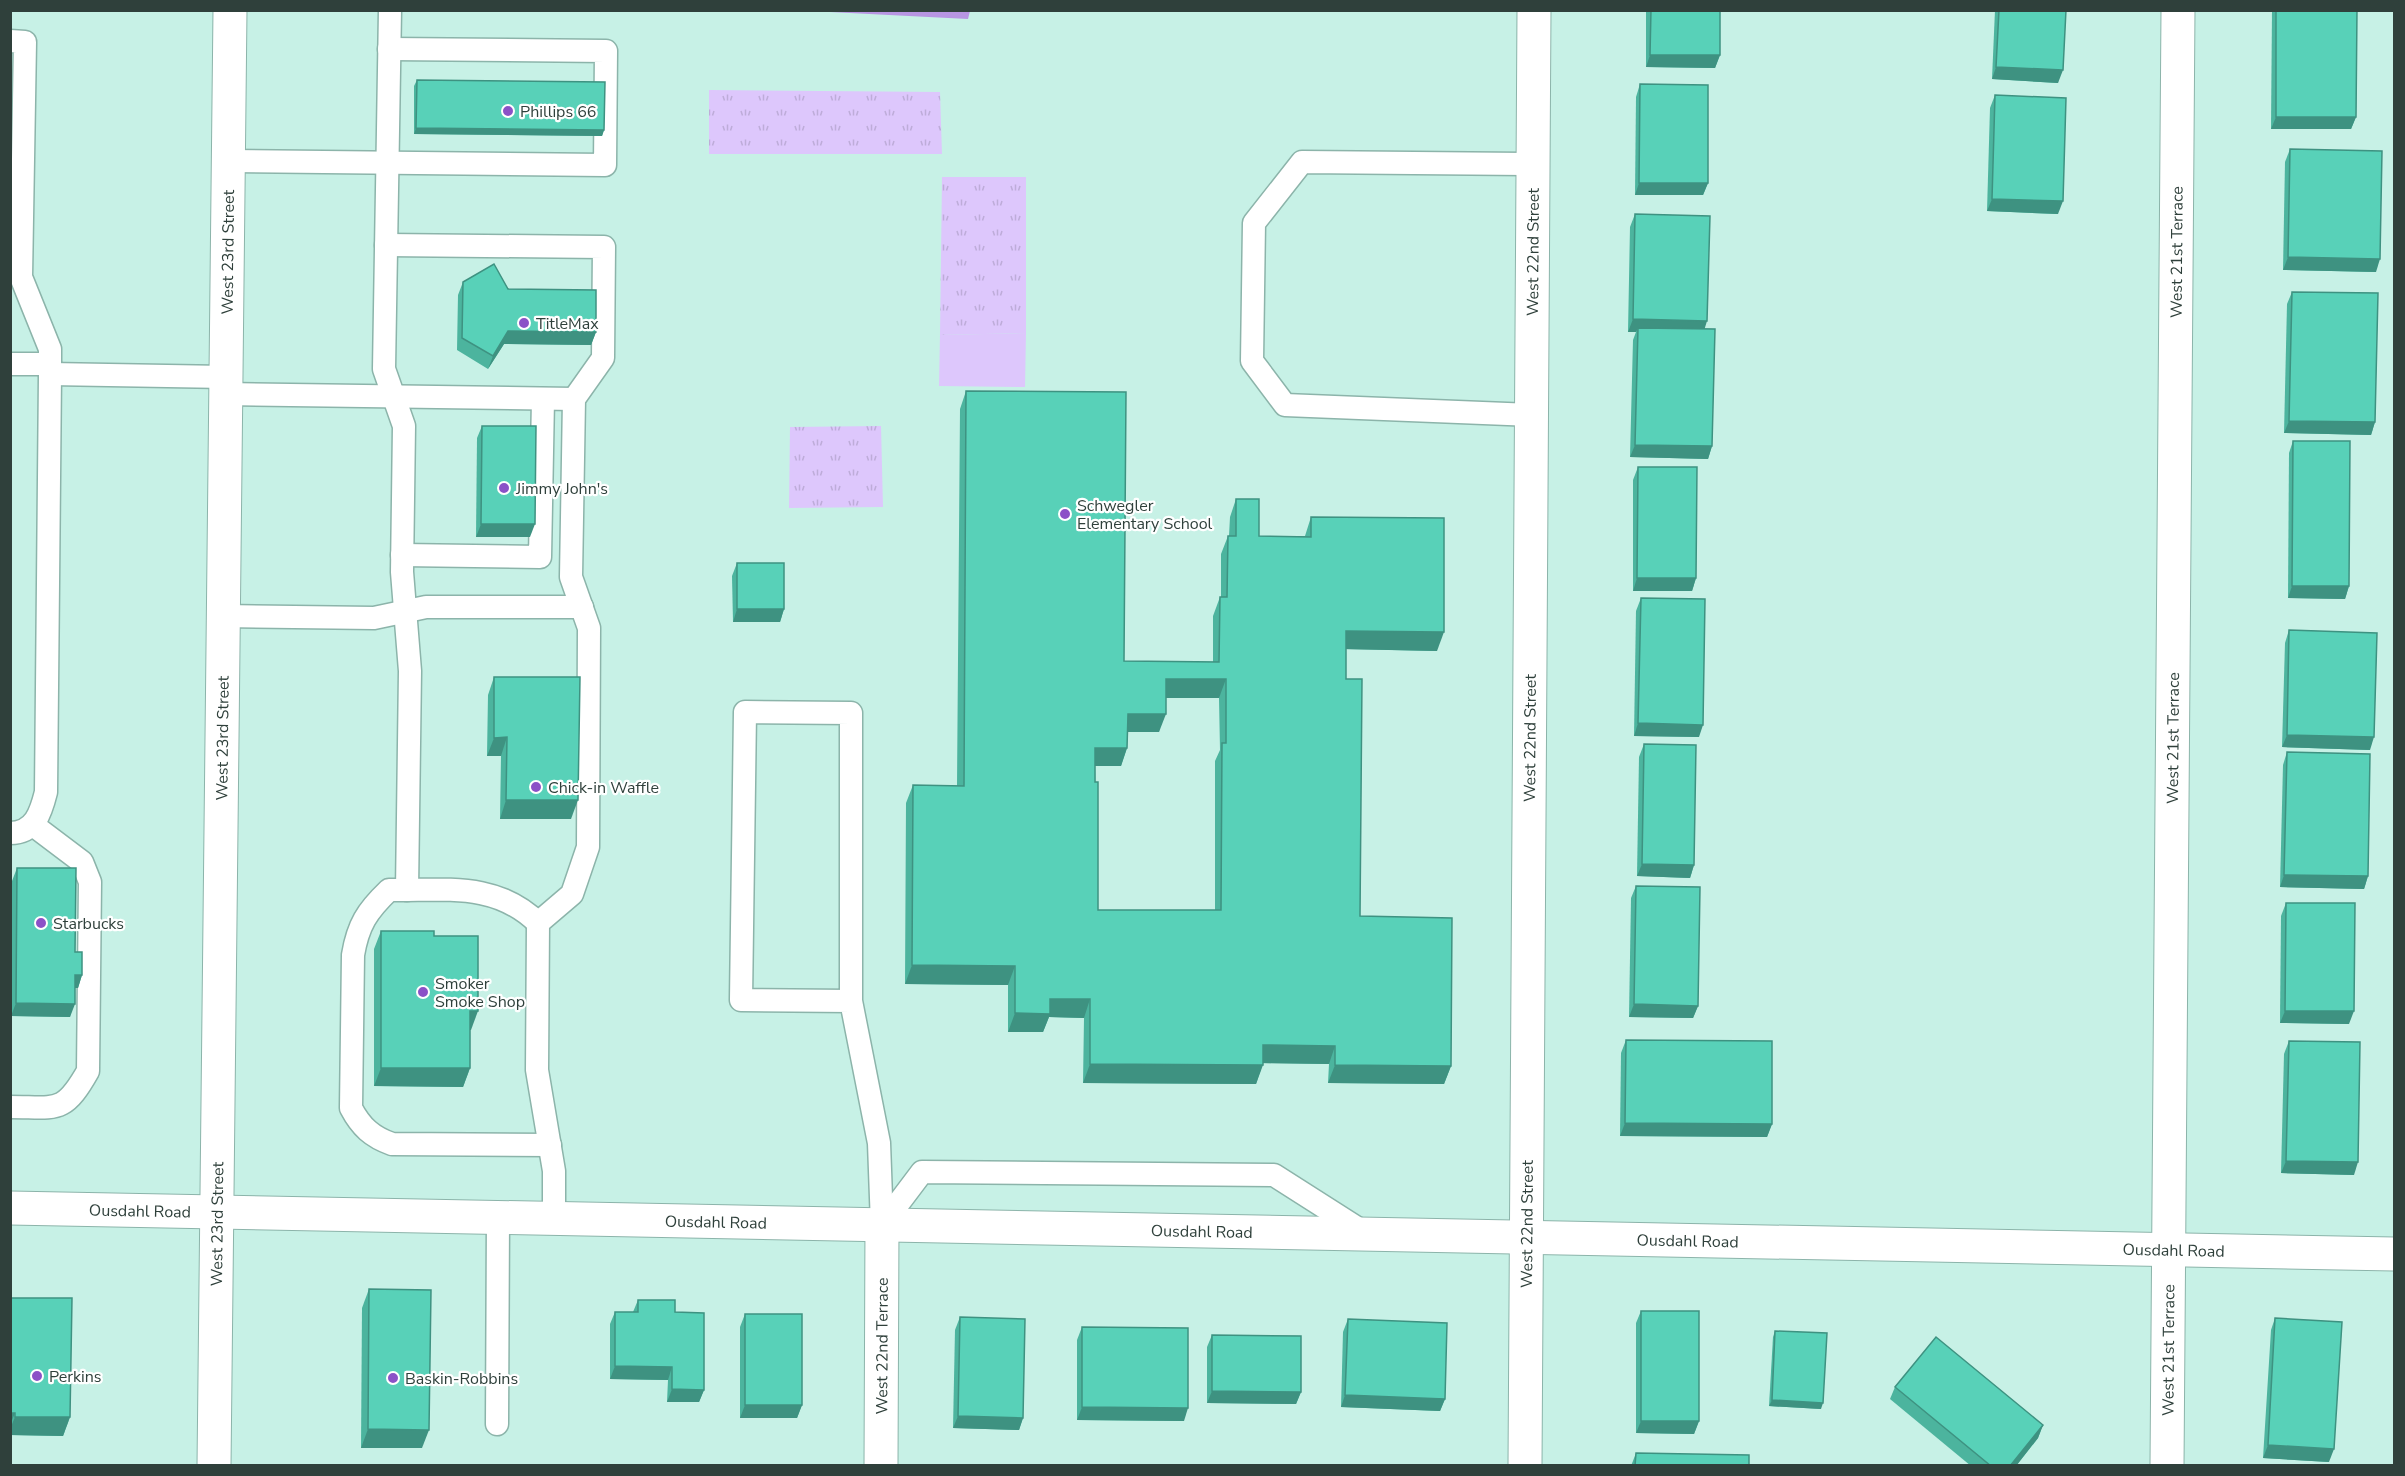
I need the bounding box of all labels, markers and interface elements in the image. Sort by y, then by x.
place label: Phillips 66 [520,101,596,123]
marker: Phillips 66 [501,104,515,118]
street label: West 21st Terrace [2166,186,2189,318]
street label: West 22nd Street [1522,188,1545,316]
street label: West 23rd Street [217,189,240,314]
place label: TitleMax [536,313,599,335]
marker: TitleMax [517,316,531,330]
place label: Jimmy John's [515,478,608,500]
marker: Jimmy John's [497,481,511,495]
place label: Schwegler Elementary School [1077,495,1213,535]
marker: Schwegler Elementary School [1058,507,1072,521]
street label: West 21st Terrace [2162,672,2185,804]
street label: West 22nd Street [1519,674,1542,802]
street label: West 23rd Street [211,675,235,800]
place label: Chick-in Waffle [548,777,659,799]
marker: Chick-in Waffle [529,780,543,794]
place label: Starbucks [53,913,124,935]
marker: Starbucks [34,916,48,930]
place label: Smoker Smoke Shop [435,973,525,1013]
marker: Smoker Smoke Shop [416,985,430,999]
street label: West 22nd Street [1516,1160,1539,1288]
street label: West 23rd Street [206,1161,229,1286]
street label: Ousdahl Road [89,1200,191,1223]
street label: Ousdahl Road [665,1211,767,1235]
street label: Ousdahl Road [1151,1220,1253,1244]
street label: Ousdahl Road [1636,1229,1739,1253]
street label: Ousdahl Road [2122,1239,2225,1263]
street label: West 22nd Terrace [871,1278,894,1415]
street label: West 21st Terrace [2157,1284,2180,1416]
place label: Perkins [49,1366,102,1388]
place label: Baskin-Robbins [405,1368,518,1390]
marker: Perkins [30,1369,44,1383]
marker: Baskin-Robbins [386,1371,400,1385]

